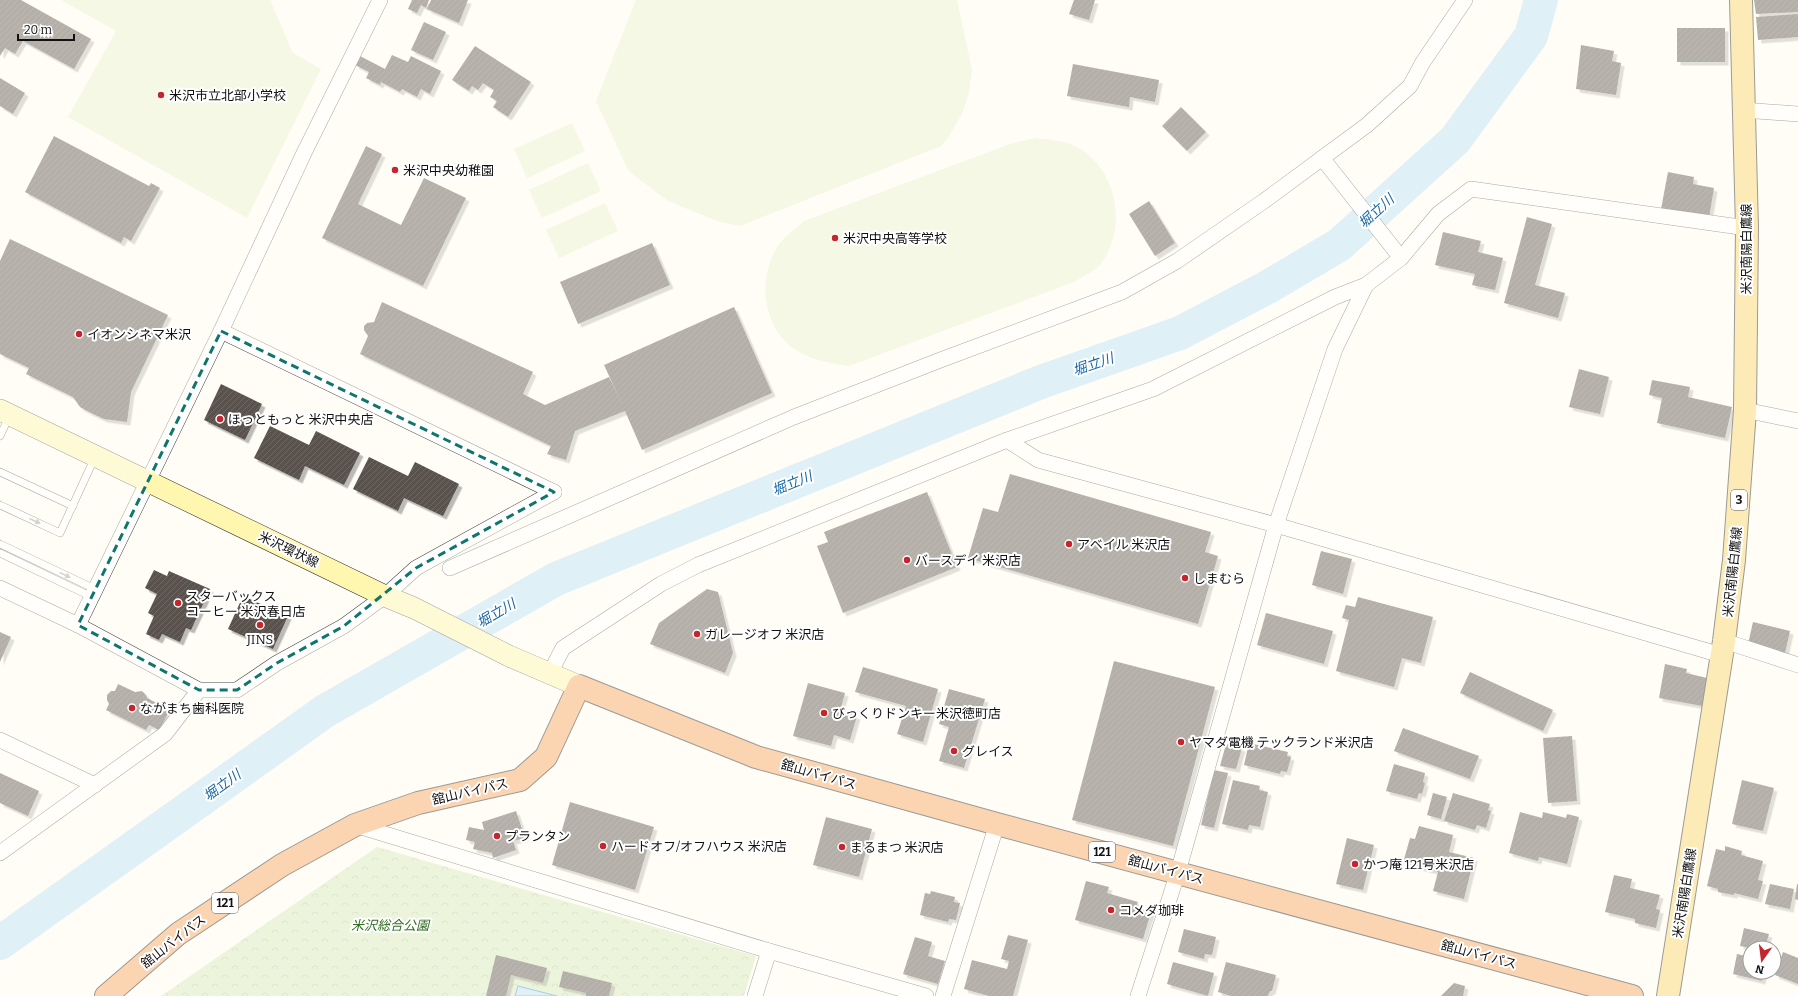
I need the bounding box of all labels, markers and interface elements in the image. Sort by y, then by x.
scale bar [18,16,74,42]
text: 20 m [24,23,53,37]
place label: 米沢市立北部小学校 [169,88,286,103]
marker: 米沢市立北部小学校 [156,90,166,100]
place label: 米沢中央幼稚園 [403,163,494,178]
marker: 米沢中央幼稚園 [390,165,400,175]
water label: 堀立川 [1355,190,1399,232]
street label: 米沢南陽白鷹線 [1739,203,1754,295]
place label: 米沢中央高等学校 [843,231,947,246]
marker: 米沢中央高等学校 [830,233,840,243]
place label: イオンシネマ米沢 [87,327,191,342]
marker: イオンシネマ米沢 [74,329,84,339]
water label: 堀立川 [1071,349,1118,379]
place label: ほっともっと 米沢中央店 [228,412,374,427]
marker: ほっともっと 米沢中央店 [215,414,225,424]
water label: 堀立川 [770,467,817,499]
road number: 3 [1731,490,1747,510]
one-way arrow [30,518,41,524]
street label: 米沢南陽白鷹線 [1720,526,1745,618]
street label: 米沢環状線 [256,528,321,570]
place label: アベイル 米沢店 [1077,537,1170,552]
marker: アベイル 米沢店 [1064,539,1074,549]
place label: バースデイ 米沢店 [915,553,1021,568]
marker: バースデイ 米沢店 [902,555,912,565]
place label: しまむら [1193,571,1245,586]
one-way arrow [60,572,71,578]
marker: しまむら [1180,573,1190,583]
place label: スターバックス コーヒー 米沢春日店 [186,589,306,619]
water label: 堀立川 [474,595,520,631]
marker: スターバックス コーヒー 米沢春日店 [173,598,183,608]
marker: JINS [255,620,265,630]
place label: ガレージオフ 米沢店 [705,627,824,642]
marker: ガレージオフ 米沢店 [692,629,702,639]
place label: JINS [246,632,273,647]
place label: ながまち歯科医院 [140,701,244,716]
marker: ながまち歯科医院 [127,703,137,713]
place label: びっくりドンキー米沢徳町店 [832,706,1001,721]
marker: びっくりドンキー米沢徳町店 [819,708,829,718]
place label: ヤマダ電機 テックランド米沢店 [1189,735,1374,750]
marker: ヤマダ電機 テックランド米沢店 [1176,737,1186,747]
place label: グレイス [962,744,1014,759]
marker: グレイス [949,746,959,756]
street label: 舘山バイパス [779,757,858,792]
water label: 堀立川 [200,765,246,805]
street label: 舘山バイパス [431,775,510,808]
place label: プランタン [505,829,570,844]
marker: プランタン [492,831,502,841]
place label: ハードオフ/オフハウス 米沢店 [611,839,787,854]
place label: まるまつ 米沢店 [850,840,944,855]
marker: ハードオフ/オフハウス 米沢店 [598,841,608,851]
marker: まるまつ 米沢店 [837,842,847,852]
road number: 121 [1089,842,1115,862]
street label: 米沢南陽白鷹線 [1670,847,1699,939]
street label: 舘山バイパス [1126,852,1205,887]
place label: かつ庵 121号米沢店 [1363,857,1474,872]
marker: かつ庵 121号米沢店 [1350,859,1360,869]
road number: 121 [212,893,238,913]
place label: コメダ珈琲 [1119,903,1184,918]
marker: コメダ珈琲 [1106,905,1116,915]
street label: 舘山バイパス [138,912,209,971]
park label: 米沢総合公園 [351,918,431,933]
street label: 舘山バイパス [1439,937,1518,972]
north arrow [1742,940,1782,980]
text: N [1754,962,1765,977]

